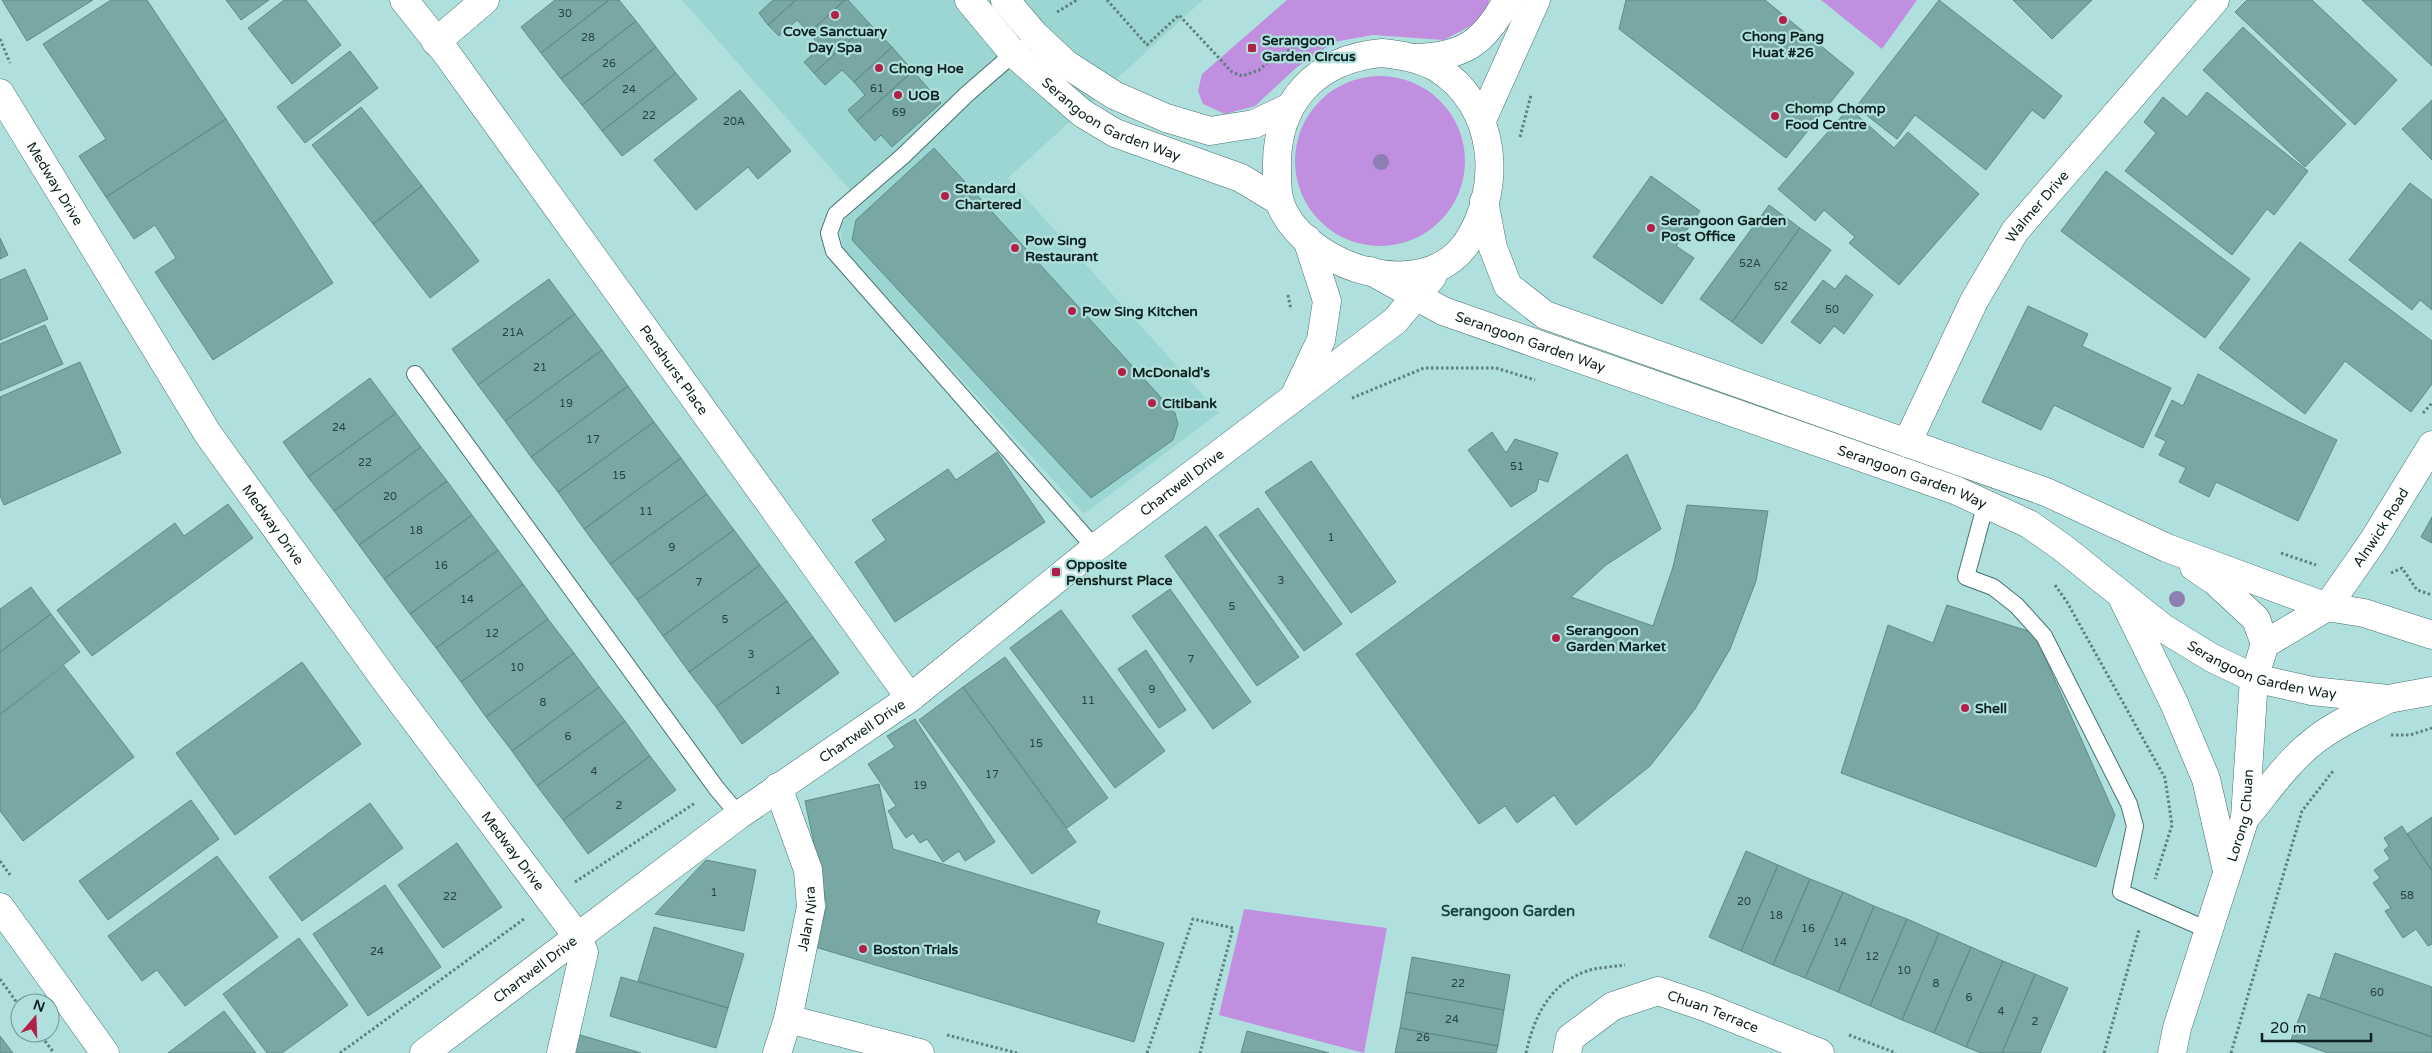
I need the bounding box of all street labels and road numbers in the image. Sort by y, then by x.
street label: Serangoon Garden Way [1038,74,1183,165]
street label: Medway Drive [23,139,87,229]
street label: Walmer Drive [2002,167,2073,246]
street label: Serangoon Garden Way [1453,308,1608,376]
street label: Penshurst Place [636,322,712,418]
street label: Serangoon Garden Way [1835,442,1990,513]
street label: Chartwell Drive [1137,445,1228,520]
street label: Medway Drive [238,481,307,568]
street label: Alnwick Road [2349,485,2413,571]
street label: Serangoon Garden Way [2184,637,2338,703]
street label: Chartwell Drive [816,696,909,767]
street label: Lorong Chuan [2223,769,2257,864]
street label: Medway Drive [478,808,548,894]
street label: Jalan Nira [794,886,821,953]
street label: Chartwell Drive [490,932,581,1007]
street label: Chuan Terrace [1665,987,1761,1037]

